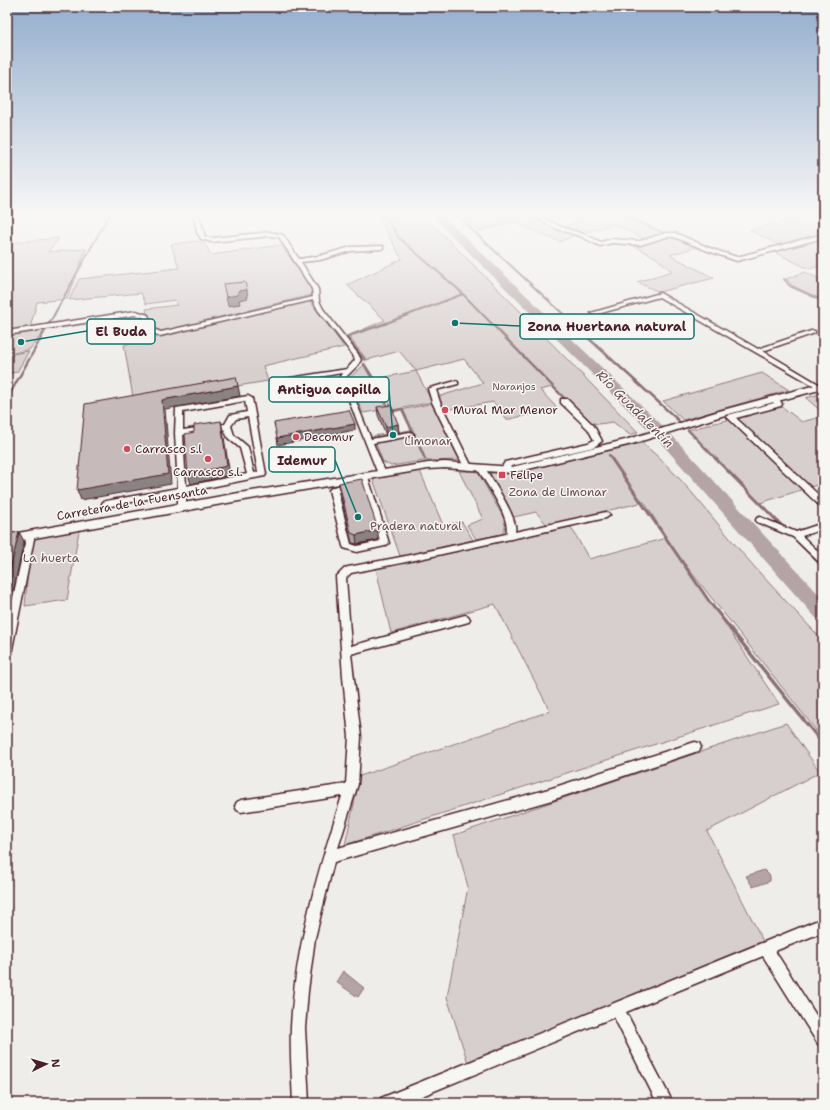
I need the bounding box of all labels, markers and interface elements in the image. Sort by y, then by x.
callout: Zona Huertana natural [520,314,694,339]
text: Zona Huertana natural [528,318,687,335]
callout: El Buda [87,319,155,344]
text: El Buda [95,323,147,340]
water label: Río Guadalentín [593,367,677,451]
callout: Antigua capilla [269,377,389,402]
park label: Naranjos [492,380,536,393]
text: Antigua capilla [277,381,381,398]
place label: Mural Mar Menor [453,402,558,418]
marker: Mural Mar Menor [440,405,450,415]
place label: Decomur [304,429,355,445]
marker: Decomur [291,432,301,442]
park label: Limonar [404,433,452,449]
place label: Carrasco s.l [135,441,202,457]
marker: Carrasco s.l [122,444,132,454]
callout: Idemur [269,447,335,472]
text: Idemur [277,452,327,469]
marker: Carrasco s.l. [203,454,213,464]
place label: Carrasco s.l. [173,464,243,480]
place label: Felipe [510,467,544,483]
marker: Felipe [497,470,507,480]
street label: Carretera de la Fuensanta [55,482,209,524]
park label: Zona de Limonar [509,484,608,500]
park label: Pradera natural [370,518,462,534]
park label: La huerta [23,550,80,566]
north arrow [26,1044,66,1084]
text: N [48,1058,63,1068]

